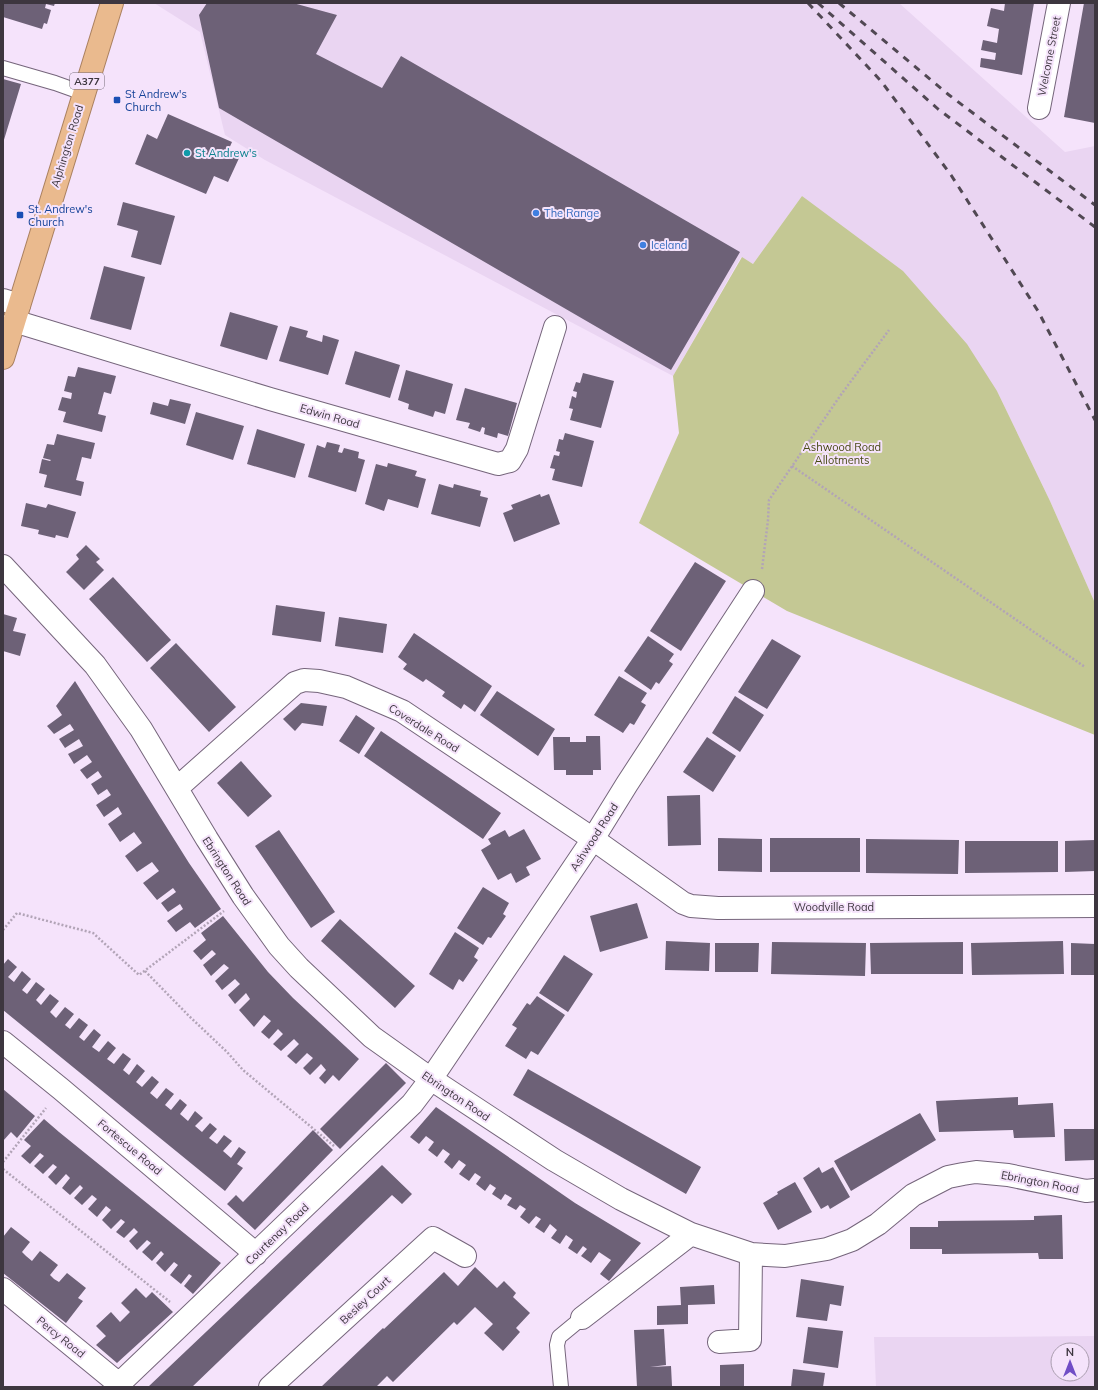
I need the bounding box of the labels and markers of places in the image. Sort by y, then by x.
place label: St Andrew's Church [125,87,187,114]
marker: St Andrew's Church [112,95,122,105]
place label: St Andrew's [195,146,257,160]
marker: St Andrew's [182,148,192,158]
place label: St. Andrew's Church [28,202,93,229]
place label: The Range [544,206,599,220]
marker: The Range [531,208,541,218]
marker: St. Andrew's Church [15,210,25,220]
place label: Iceland [651,238,687,252]
marker: Iceland [638,240,648,250]

